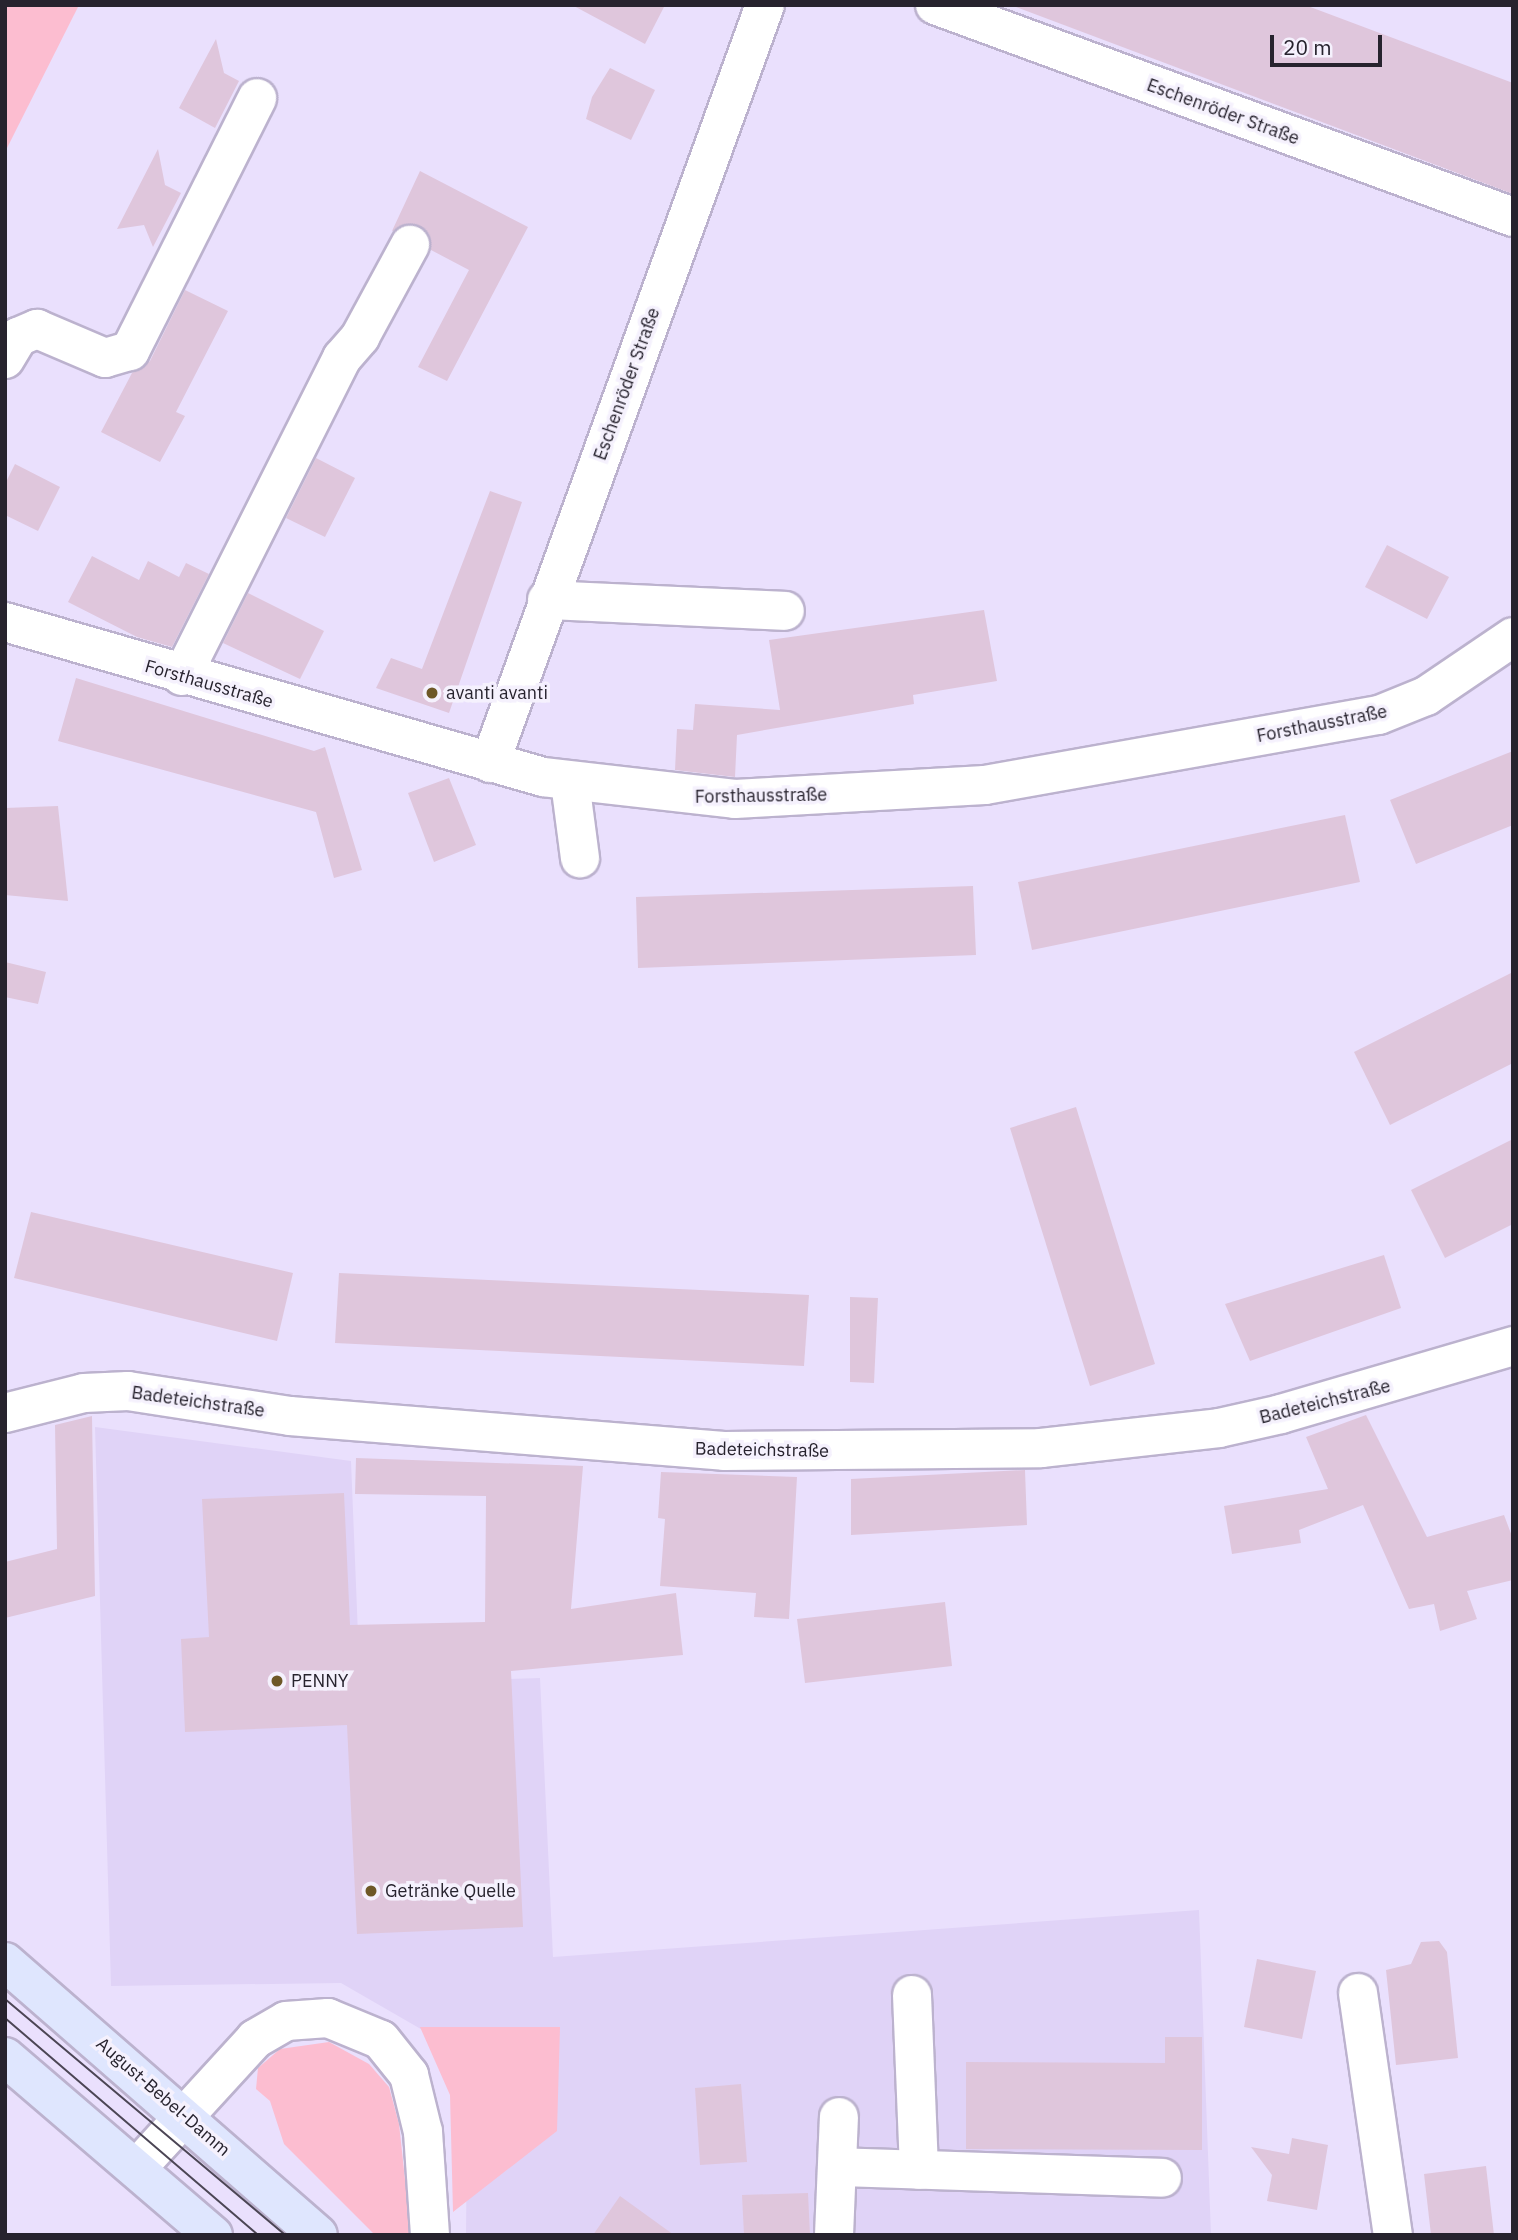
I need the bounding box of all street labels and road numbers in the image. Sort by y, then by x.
street label: Eschenröder Straße [1144,74,1302,150]
street label: Eschenröder Straße [589,305,665,463]
street label: Forsthausstraße [142,655,276,713]
street label: Forsthausstraße [1255,701,1389,747]
street label: Forsthausstraße [695,784,827,808]
street label: Badeteichstraße [1257,1375,1393,1429]
street label: Badeteichstraße [130,1382,266,1422]
street label: Badeteichstraße [695,1438,829,1462]
street label: August-Bebel-Damm [92,2033,234,2161]

